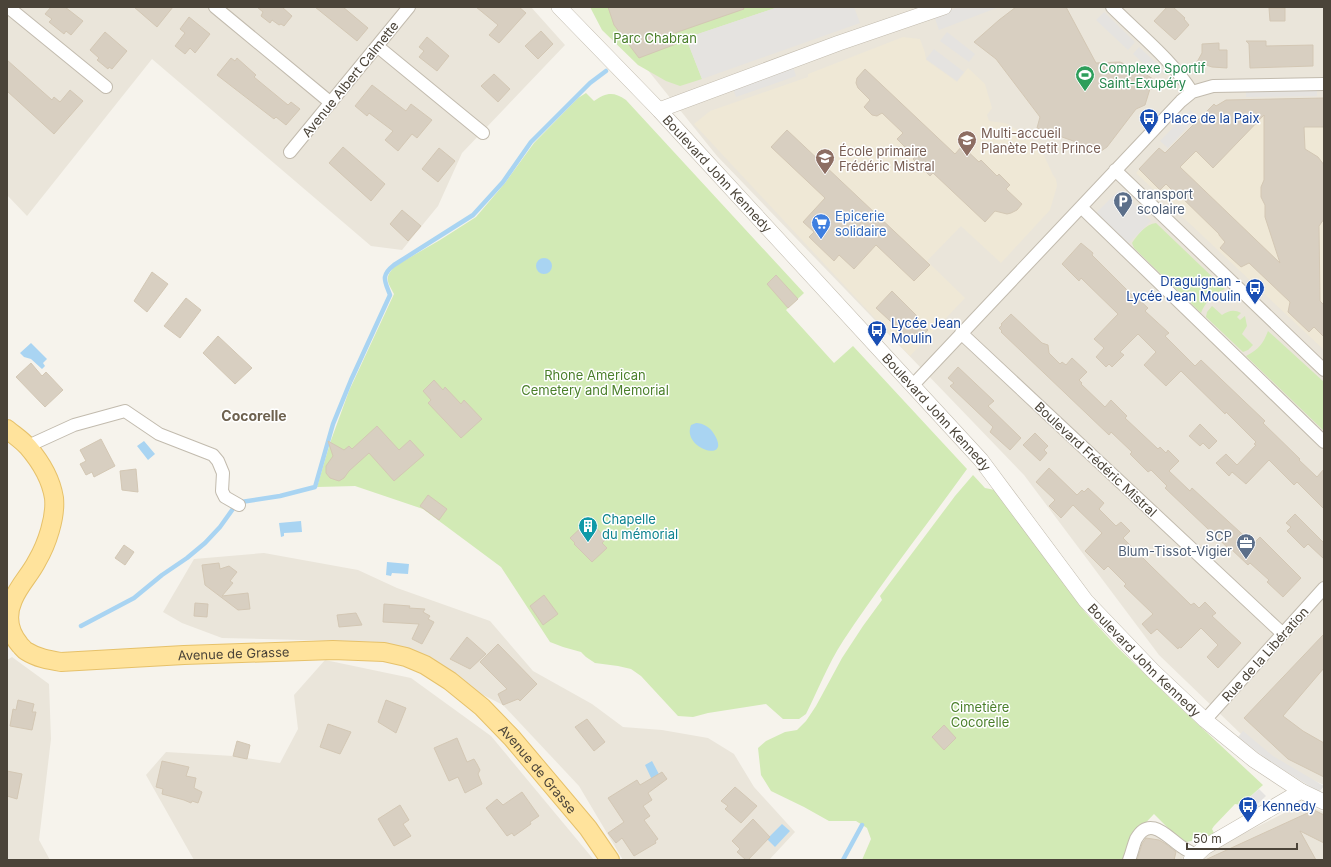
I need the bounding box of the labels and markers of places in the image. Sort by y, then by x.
place label: Complexe Sportif Saint-Exupéry [1099,60,1206,91]
sports icon: Complexe Sportif Saint-Exupéry [1074,64,1096,92]
bus stop icon: Place de la Paix [1138,107,1160,135]
place label: Place de la Paix [1163,110,1260,126]
place label: Multi-accueil Planète Petit Prince [981,125,1101,156]
school or university icon: Multi-accueil Planète Petit Prince [956,129,978,157]
place label: École primaire Frédéric Mistral [839,143,935,174]
school or university icon: École primaire Frédéric Mistral [814,147,836,175]
place label: transport scolaire [1137,186,1193,217]
parking icon: transport scolaire [1112,190,1134,218]
place label: Epicerie solidaire [835,208,887,239]
supermarket icon: Epicerie solidaire [810,212,832,240]
place label: Draguignan - Lycée Jean Moulin [1126,273,1241,304]
bus stop icon: Draguignan - Lycée Jean Moulin [1244,277,1266,305]
place label: Lycée Jean Moulin [891,315,961,346]
bus stop icon: Lycée Jean Moulin [866,319,888,347]
place label: Chapelle du mémorial [602,511,678,542]
building icon: Chapelle du mémorial [577,515,599,543]
place label: SCP Blum-Tissot-Vigier [1118,528,1232,559]
office icon: SCP Blum-Tissot-Vigier [1235,532,1257,560]
bus stop icon: Kennedy [1237,795,1259,823]
place label: Kennedy [1262,798,1316,814]

